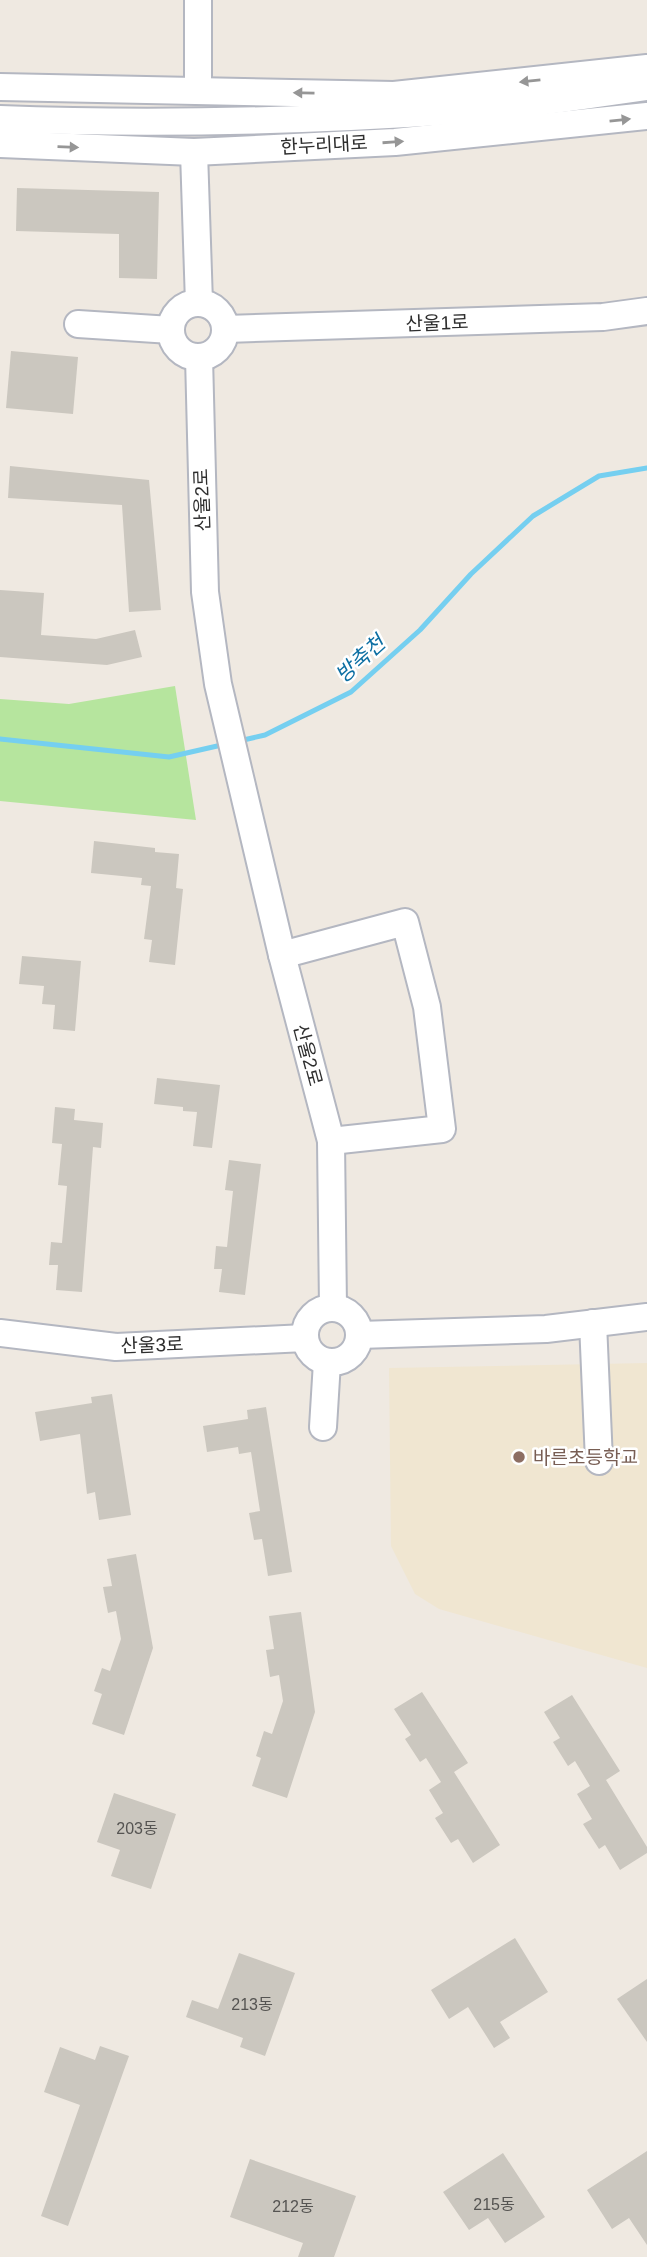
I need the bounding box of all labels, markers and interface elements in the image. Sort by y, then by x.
one-way arrow [519,76,541,87]
one-way arrow [292,87,314,99]
one-way arrow [609,114,631,125]
street label: 한누리대로 [280,132,368,158]
one-way arrow [383,136,405,147]
one-way arrow [57,141,79,152]
street label: 산울1로 [405,311,469,335]
street label: 산울2로 [190,468,214,532]
water label: 방축천 [331,629,391,687]
street label: 산울2로 [290,1022,326,1088]
street label: 산울3로 [120,1333,184,1357]
place label: 바른초등학교 [533,1447,638,1468]
marker: 바른초등학교 [511,1449,527,1465]
house number: 203동 [116,1820,158,1837]
house number: 213동 [231,1996,273,2013]
house number: 215동 [473,2196,515,2213]
house number: 212동 [272,2198,314,2215]

